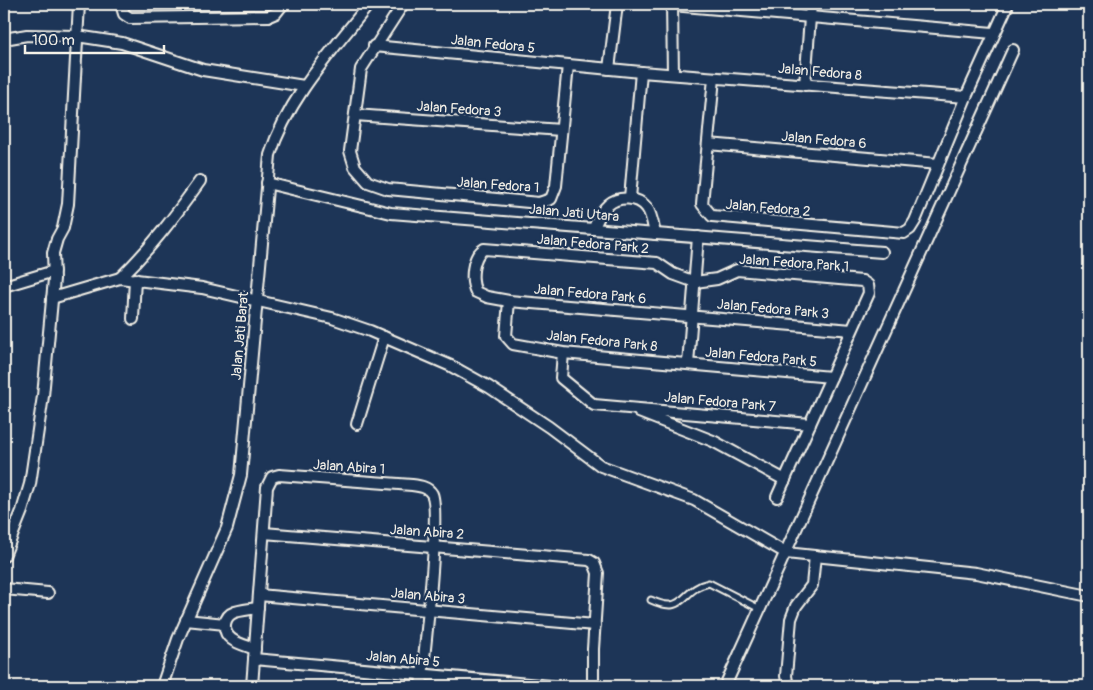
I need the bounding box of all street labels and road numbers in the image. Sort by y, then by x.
street label: Jalan Fedora 5 [450,31,536,57]
street label: Jalan Fedora 8 [777,60,863,84]
street label: Jalan Fedora 3 [416,98,502,120]
street label: Jalan Fedora 6 [781,128,867,152]
street label: Jalan Fedora 1 [456,174,540,196]
street label: Jalan Fedora 2 [725,196,811,220]
street label: Jalan Jati Utara [528,201,620,225]
street label: Jalan Fedora Park 2 [536,231,650,257]
street label: Jalan Fedora Park 1 [738,251,850,275]
street label: Jalan Fedora Park 6 [533,281,647,307]
street label: Jalan Jati Barat [228,291,252,381]
street label: Jalan Fedora Park 3 [716,296,830,322]
street label: Jalan Fedora Park 8 [546,327,658,355]
street label: Jalan Fedora Park 5 [704,344,818,370]
street label: Jalan Fedora Park 7 [663,389,777,415]
street label: Jalan Abira 1 [312,456,386,478]
street label: Jalan Abira 2 [389,521,465,543]
street label: Jalan Abira 3 [390,584,466,608]
street label: Jalan Abira 5 [365,647,441,671]

